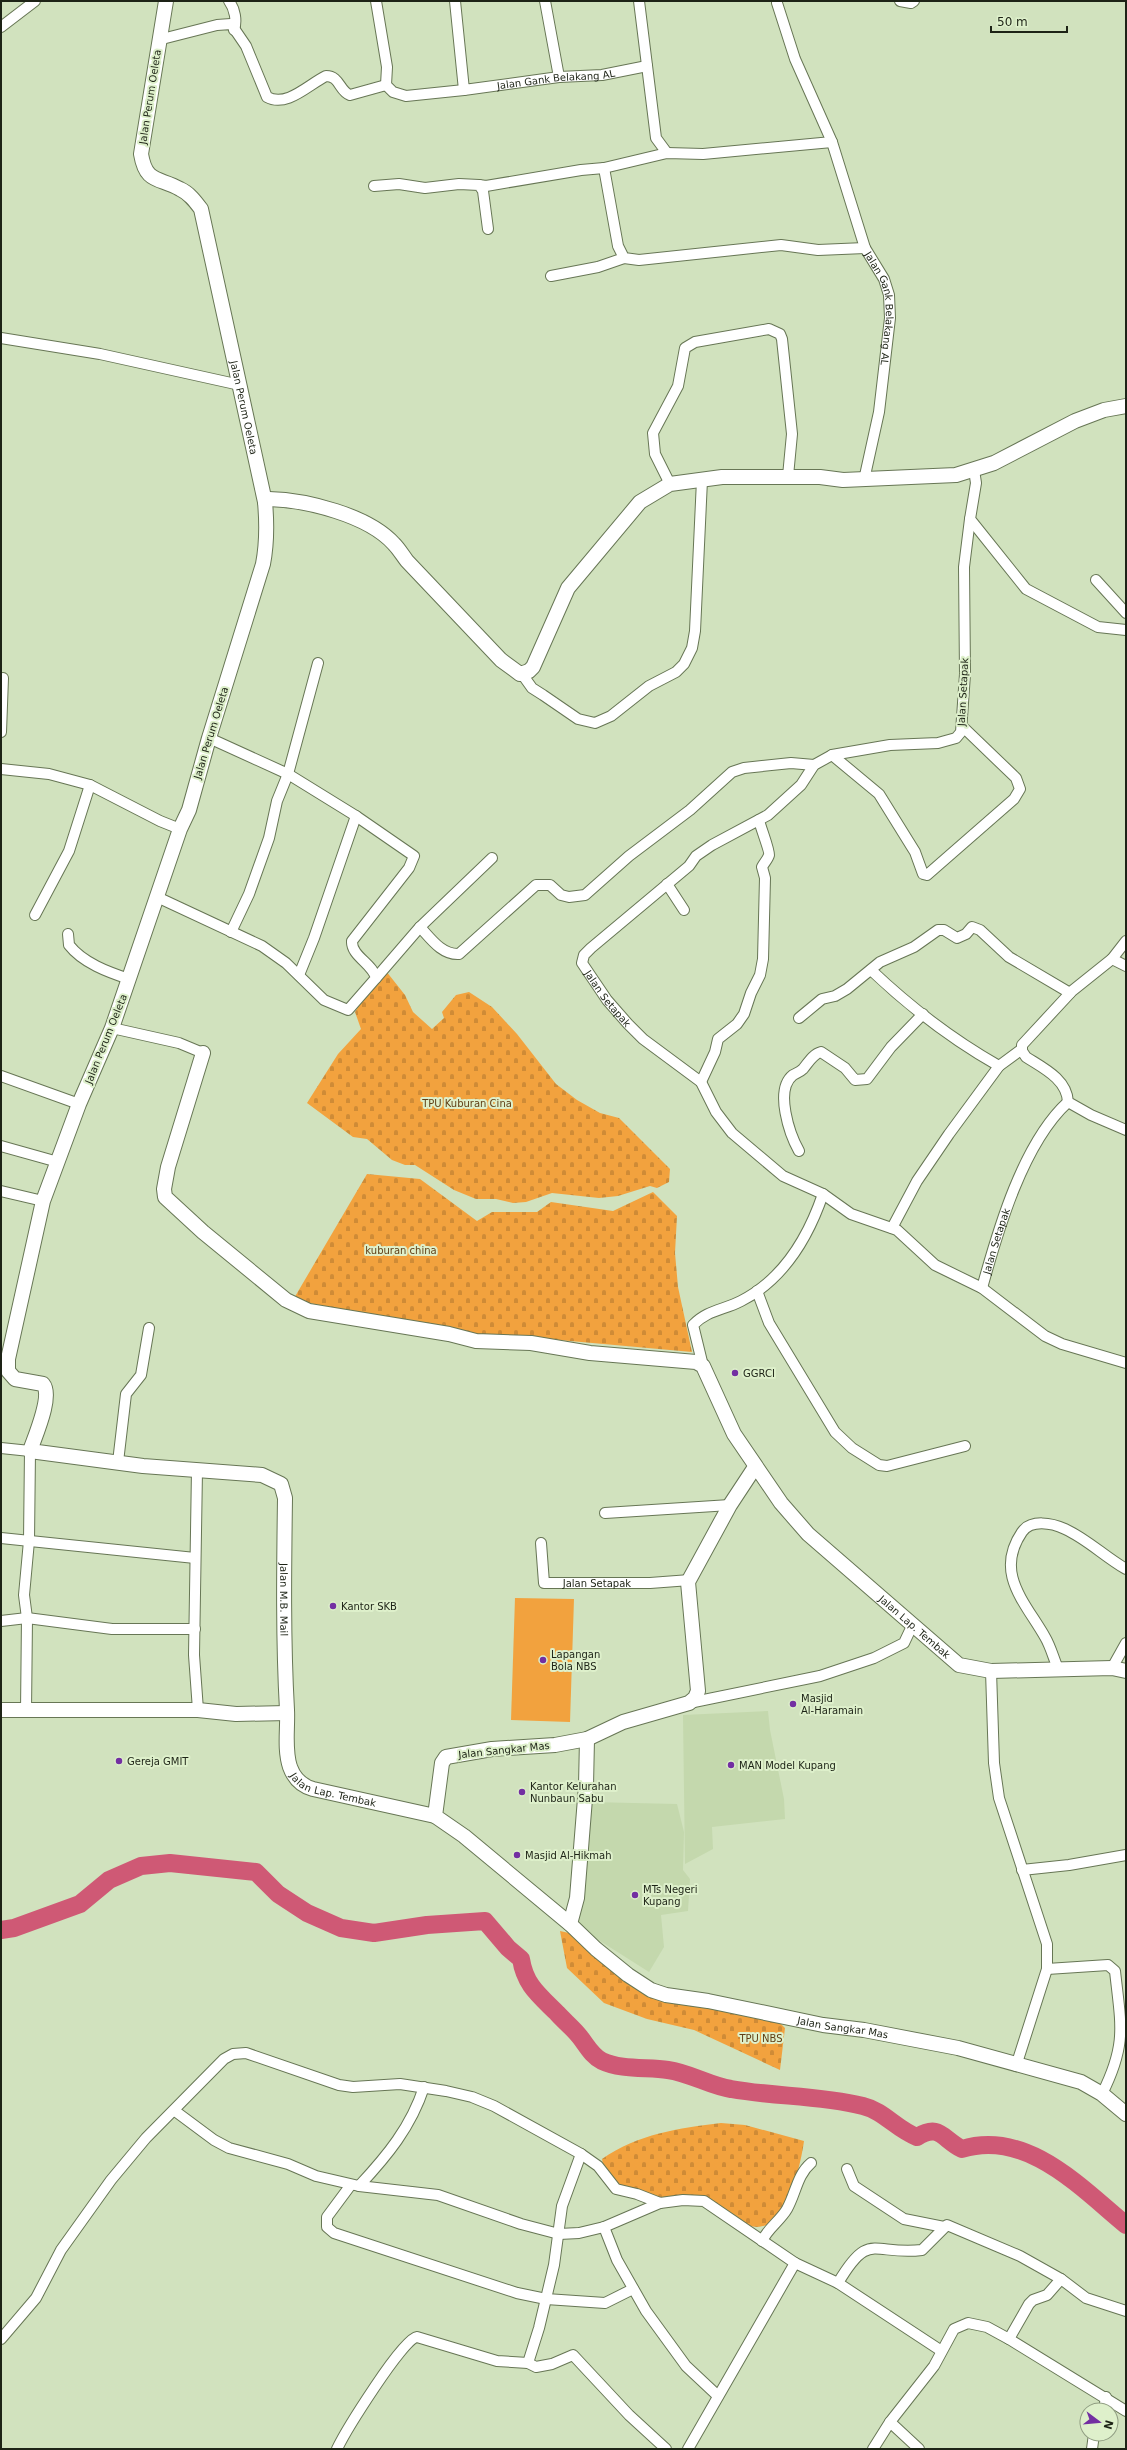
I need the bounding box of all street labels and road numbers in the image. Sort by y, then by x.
street label: Jalan Perum Oeleta [137,49,163,146]
street label: Jalan Gank Belakang AL [495,67,616,91]
street label: Jalan Gank Belakang AL [862,248,896,366]
street label: Jalan Perum Oeleta [229,359,260,455]
street label: Jalan Setapak [956,657,970,727]
street label: Jalan Perum Oeleta [191,686,230,781]
street label: Jalan Setapak [582,967,633,1029]
street label: Jalan Perum Oeleta [83,993,129,1086]
street label: Jalan Setapak [980,1206,1012,1276]
street label: Jalan M.B. Mail [279,1562,290,1636]
street label: Jalan Setapak [562,1578,631,1589]
street label: Jalan Lap. Tembak [876,1592,953,1661]
street label: Jalan Sangkar Mas [457,1740,550,1760]
street label: Jalan Lap. Tembak [288,1770,377,1808]
street label: Jalan Sangkar Mas [795,2014,889,2040]

